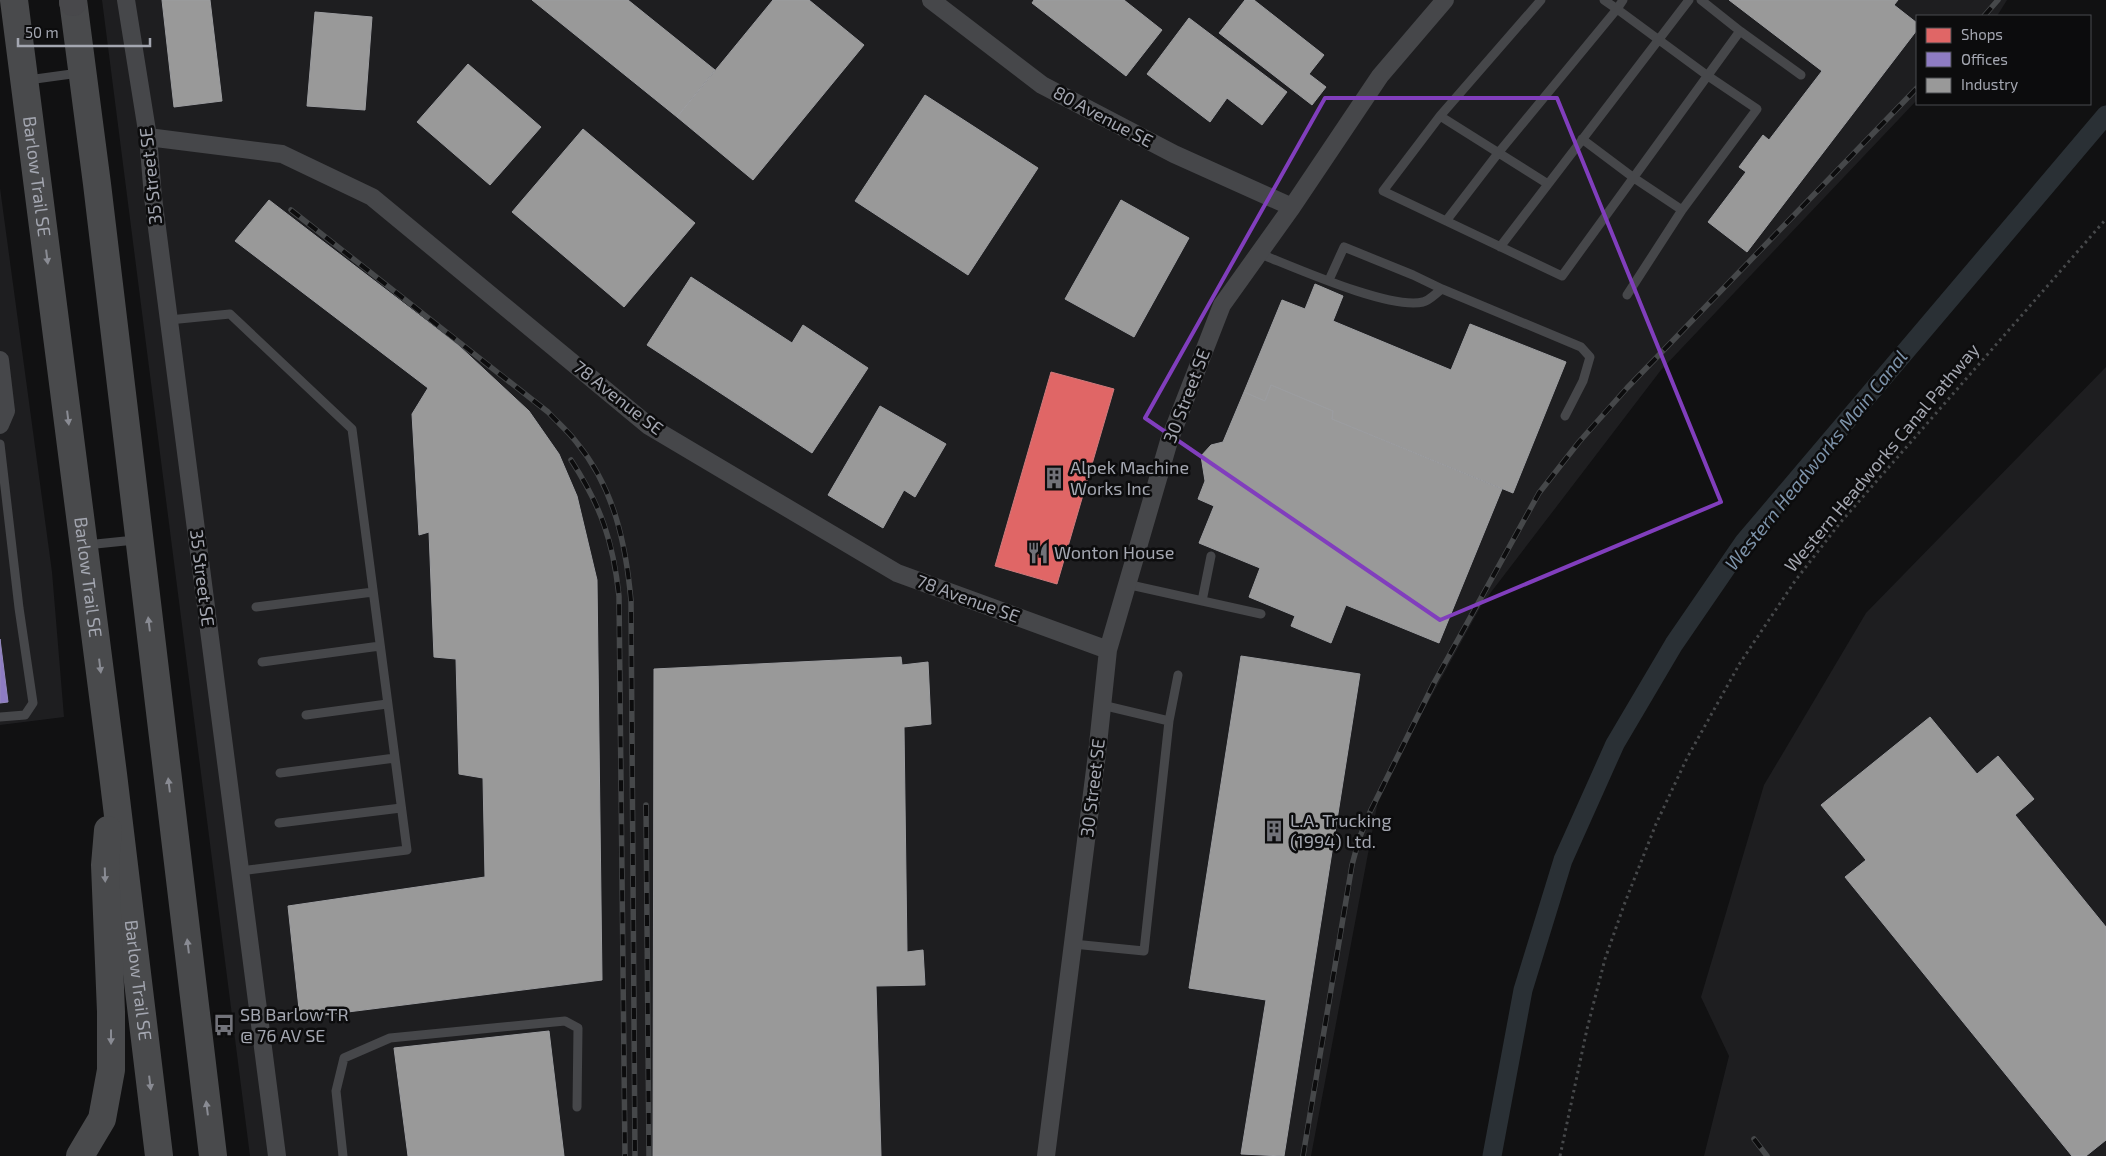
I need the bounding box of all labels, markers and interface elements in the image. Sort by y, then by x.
scale bar [18,15,150,47]
legend [1916,15,2091,105]
text: 50 m [25,23,59,41]
text: Shops [1961,25,2003,43]
text: Offices [1961,50,2008,68]
text: Industry [1961,75,2018,93]
street label: 80 Avenue SE [1050,81,1157,152]
street label: Barlow Trail SE [19,115,56,238]
street label: 35 Street SE [134,126,166,226]
one-way arrow [43,249,51,265]
street label: Western Headworks Canal Pathway [1779,338,1984,576]
street label: 30 Street SE [1158,345,1214,446]
water label: Western Headworks Main Canal [1720,345,1912,574]
street label: 78 Avenue SE [569,355,668,439]
one-way arrow [64,410,72,426]
place label: Alpek Machine Works Inc [1070,456,1189,499]
building icon: Alpek Machine Works Inc [1041,465,1067,491]
street label: Barlow Trail SE [70,516,107,639]
street label: 35 Street SE [186,528,220,628]
restaurant icon: Wonton House [1025,540,1051,566]
place label: Wonton House [1054,541,1174,563]
street label: 78 Avenue SE [914,569,1023,627]
one-way arrow [145,615,153,631]
one-way arrow [96,658,104,674]
street label: 30 Street SE [1075,737,1109,838]
one-way arrow [165,777,173,793]
place label: L.A. Trucking (1994) Ltd. [1290,809,1391,852]
building icon: L.A. Trucking (1994) Ltd. [1261,818,1287,844]
one-way arrow [102,867,110,883]
street label: Barlow Trail SE [121,919,157,1042]
one-way arrow [184,938,192,954]
place label: SB Barlow TR @ 76 AV SE [240,1003,349,1046]
bus stop icon: SB Barlow TR @ 76 AV SE [211,1012,237,1038]
one-way arrow [107,1029,115,1045]
one-way arrow [146,1075,154,1091]
one-way arrow [203,1099,211,1115]

